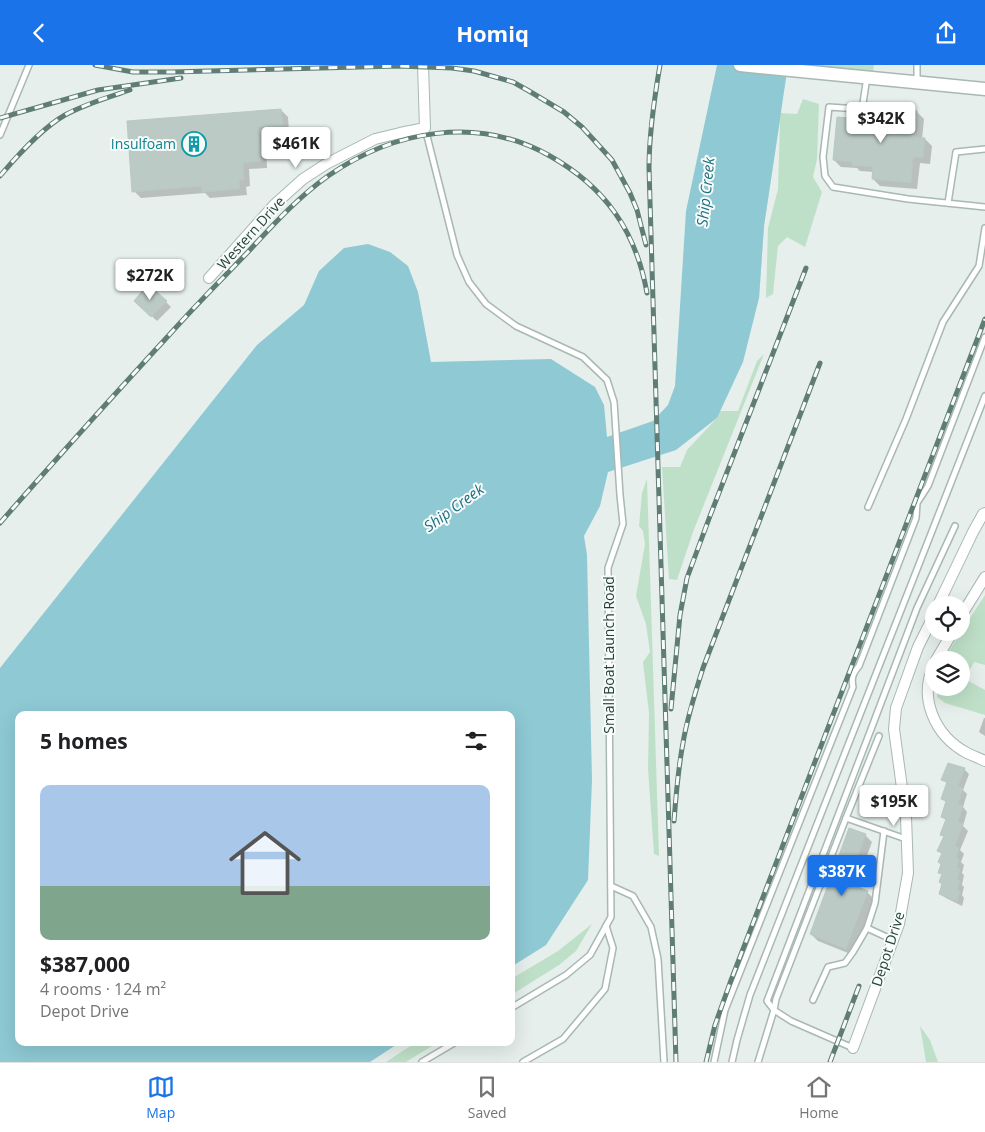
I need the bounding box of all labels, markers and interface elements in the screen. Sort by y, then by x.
text: Homiq [456,18,529,48]
icon: back [25,19,53,47]
icon: share [932,19,960,47]
pin: $342K [846,101,916,144]
text: $342K [857,107,905,129]
pin: $461K [261,127,331,169]
building icon: Insulfoam [181,131,207,157]
text: $461K [272,132,320,154]
place label: Insulfoam [111,134,176,153]
water label: Ship Creek [691,156,719,228]
street label: Western Drive [213,192,289,273]
pin: $272K [115,259,185,301]
text: $272K [126,264,174,286]
water label: Ship Creek [419,478,488,536]
street label: Small Boat Launch Road [599,576,618,734]
map controls [925,596,970,696]
button: locate [925,596,970,641]
button: layers [925,651,970,696]
text: 5 homes [40,727,128,755]
icon: filters [462,727,490,755]
pin: $195K [859,785,929,827]
text: $195K [870,790,918,812]
icon: home [220,818,310,908]
pin: $387K [807,855,877,897]
text: $387K [818,860,866,882]
street label: Depot Drive [866,909,909,989]
text: $387,000 [40,950,130,978]
text: 4 rooms · 124 m² [40,978,166,1000]
text: Depot Drive [40,1000,129,1022]
tab: Map [146,1073,175,1122]
tab: Saved [468,1073,507,1122]
tab: Home [799,1073,839,1122]

